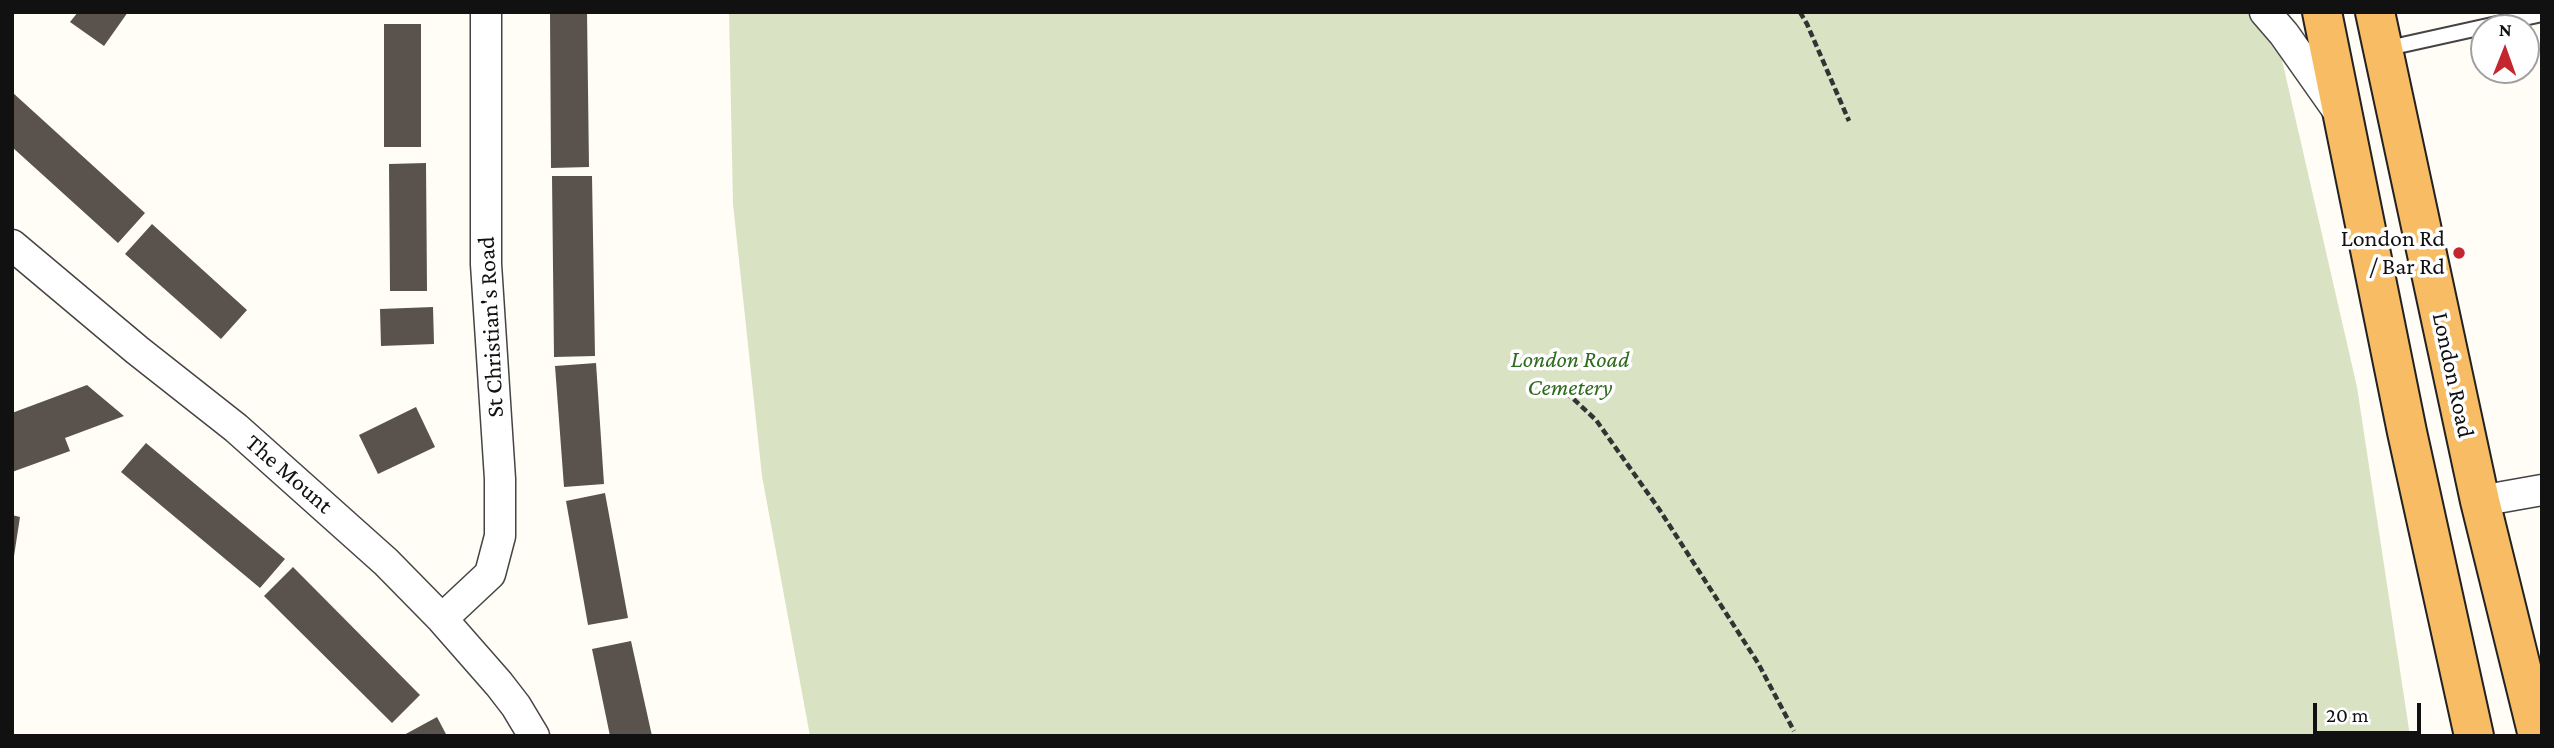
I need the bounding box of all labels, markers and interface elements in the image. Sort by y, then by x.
north arrow [2470,14,2540,84]
text: N [2499,19,2512,40]
place label: London Rd / Bar Rd [2341,225,2445,281]
street label: St Christian's Road [472,236,510,418]
marker: London Rd / Bar Rd [2451,245,2467,261]
street label: London Road [2426,310,2480,440]
park label: London Road Cemetery [1511,346,1629,402]
street label: The Mount [239,428,339,520]
scale bar [2316,688,2424,732]
text: 20 m [2326,703,2369,727]

